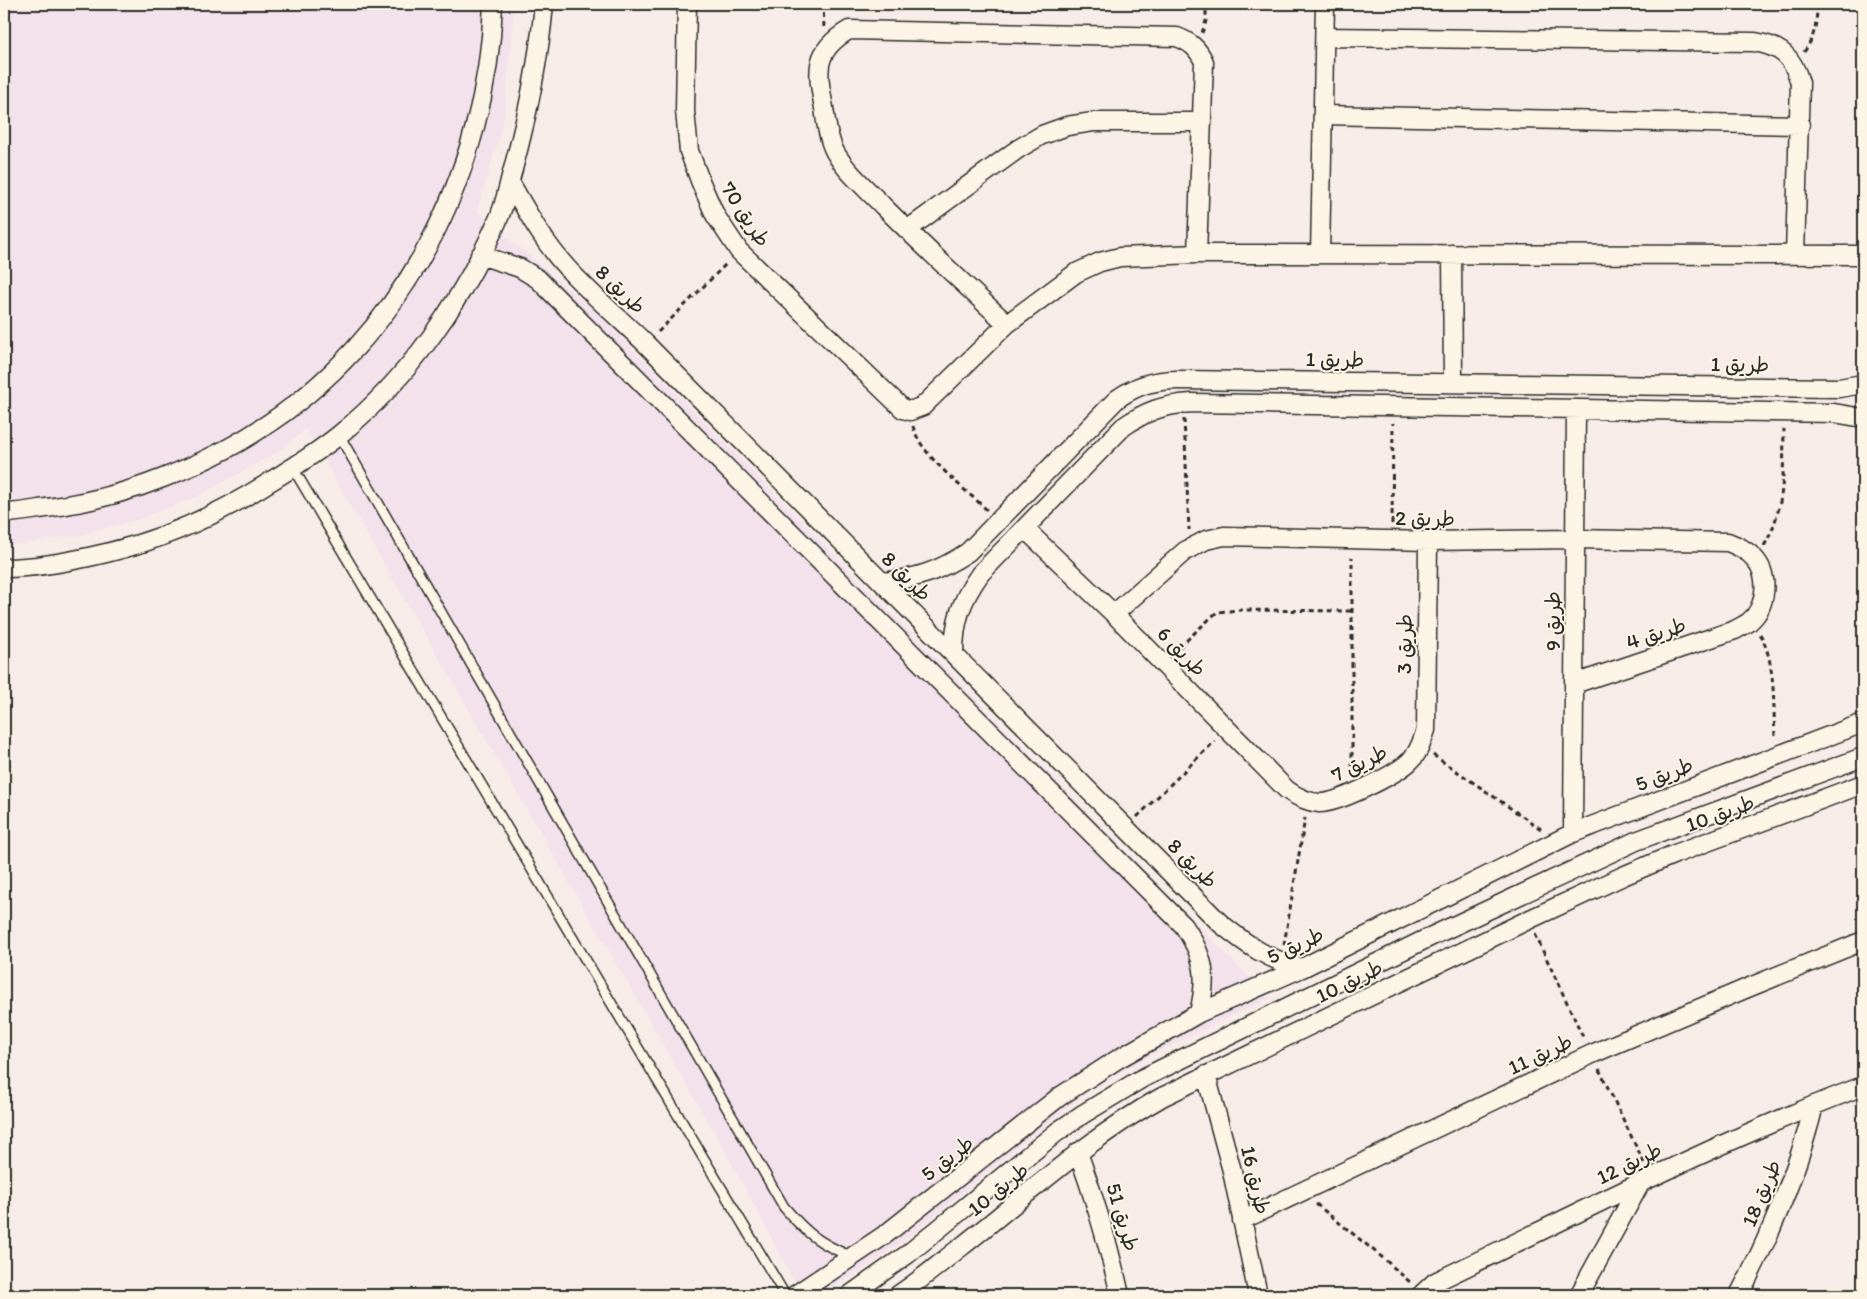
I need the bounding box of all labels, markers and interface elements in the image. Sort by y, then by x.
street label: طريق 70 [716,177,776,251]
street label: طريق 8 [591,259,651,319]
street label: طريق 1 [1305,346,1365,372]
street label: طريق 1 [1710,351,1770,377]
street label: طريق 2 [1395,505,1455,531]
street label: طريق 8 [877,546,937,606]
street label: طريق 9 [1540,591,1565,651]
street label: طريق 4 [1623,612,1689,654]
street label: طريق 3 [1391,614,1417,674]
street label: طريق 6 [1152,621,1212,681]
street label: طريق 7 [1327,739,1391,787]
street label: طريق 5 [1632,752,1696,796]
street label: طريق 10 [1682,789,1758,837]
street label: طريق 8 [1163,833,1223,893]
street label: طريق 5 [1263,921,1327,969]
street label: طريق 10 [1311,954,1387,1008]
street label: طريق 11 [1504,1028,1576,1080]
street label: طريق 5 [916,1130,978,1186]
street label: طريق 12 [1592,1137,1666,1189]
street label: طريق 16 [1236,1143,1276,1217]
street label: طريق 18 [1736,1156,1786,1230]
street label: طريق 10 [962,1157,1034,1221]
street label: طريق 51 [1101,1180,1145,1254]

